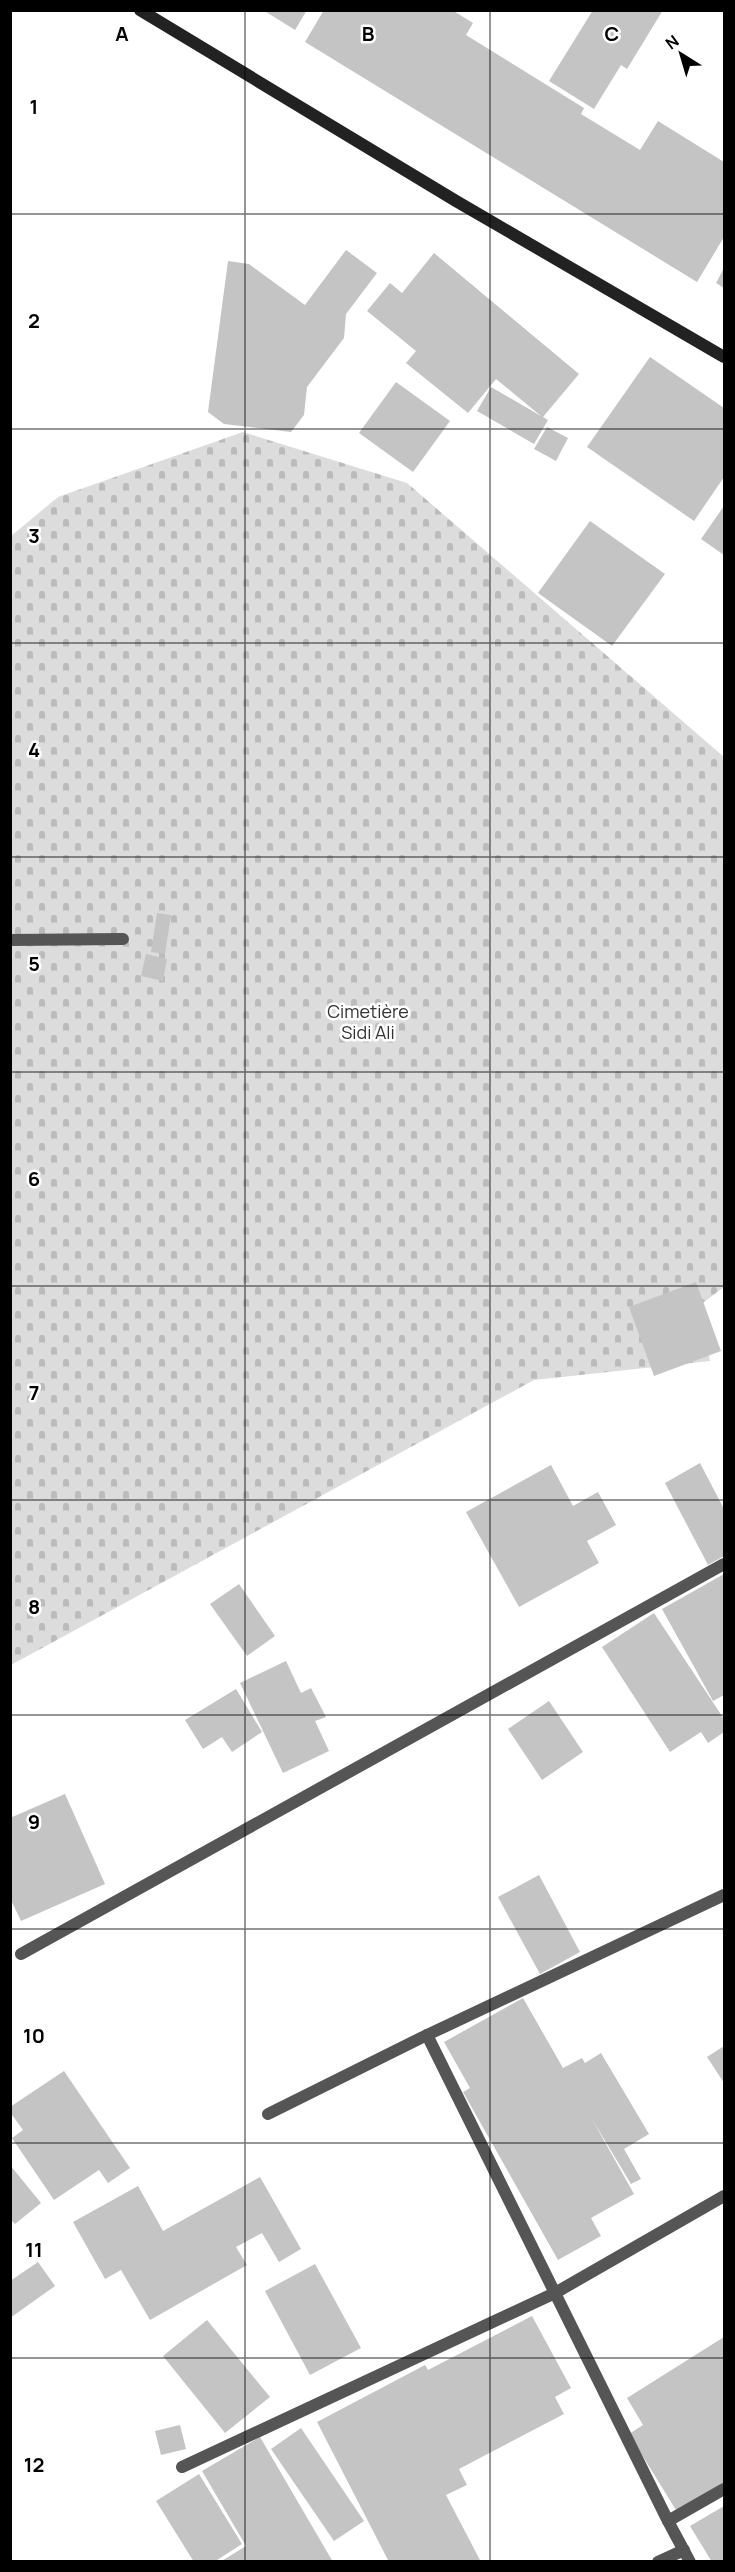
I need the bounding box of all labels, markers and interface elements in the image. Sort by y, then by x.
text: A [115,20,129,47]
text: B [362,20,375,47]
text: C [605,20,619,47]
north arrow [651,24,711,84]
text: N [661,30,683,54]
text: 1 [30,93,38,120]
text: 2 [28,307,40,334]
text: 3 [28,522,40,549]
text: 4 [28,736,40,763]
text: 5 [28,950,40,977]
park label: Cimetière Sidi Ali [327,999,409,1044]
text: 6 [28,1165,40,1192]
text: 7 [29,1379,39,1406]
text: 8 [28,1593,40,1620]
text: 9 [28,1808,40,1835]
text: 10 [23,2022,45,2049]
text: 11 [25,2236,43,2263]
text: 12 [24,2451,44,2478]

